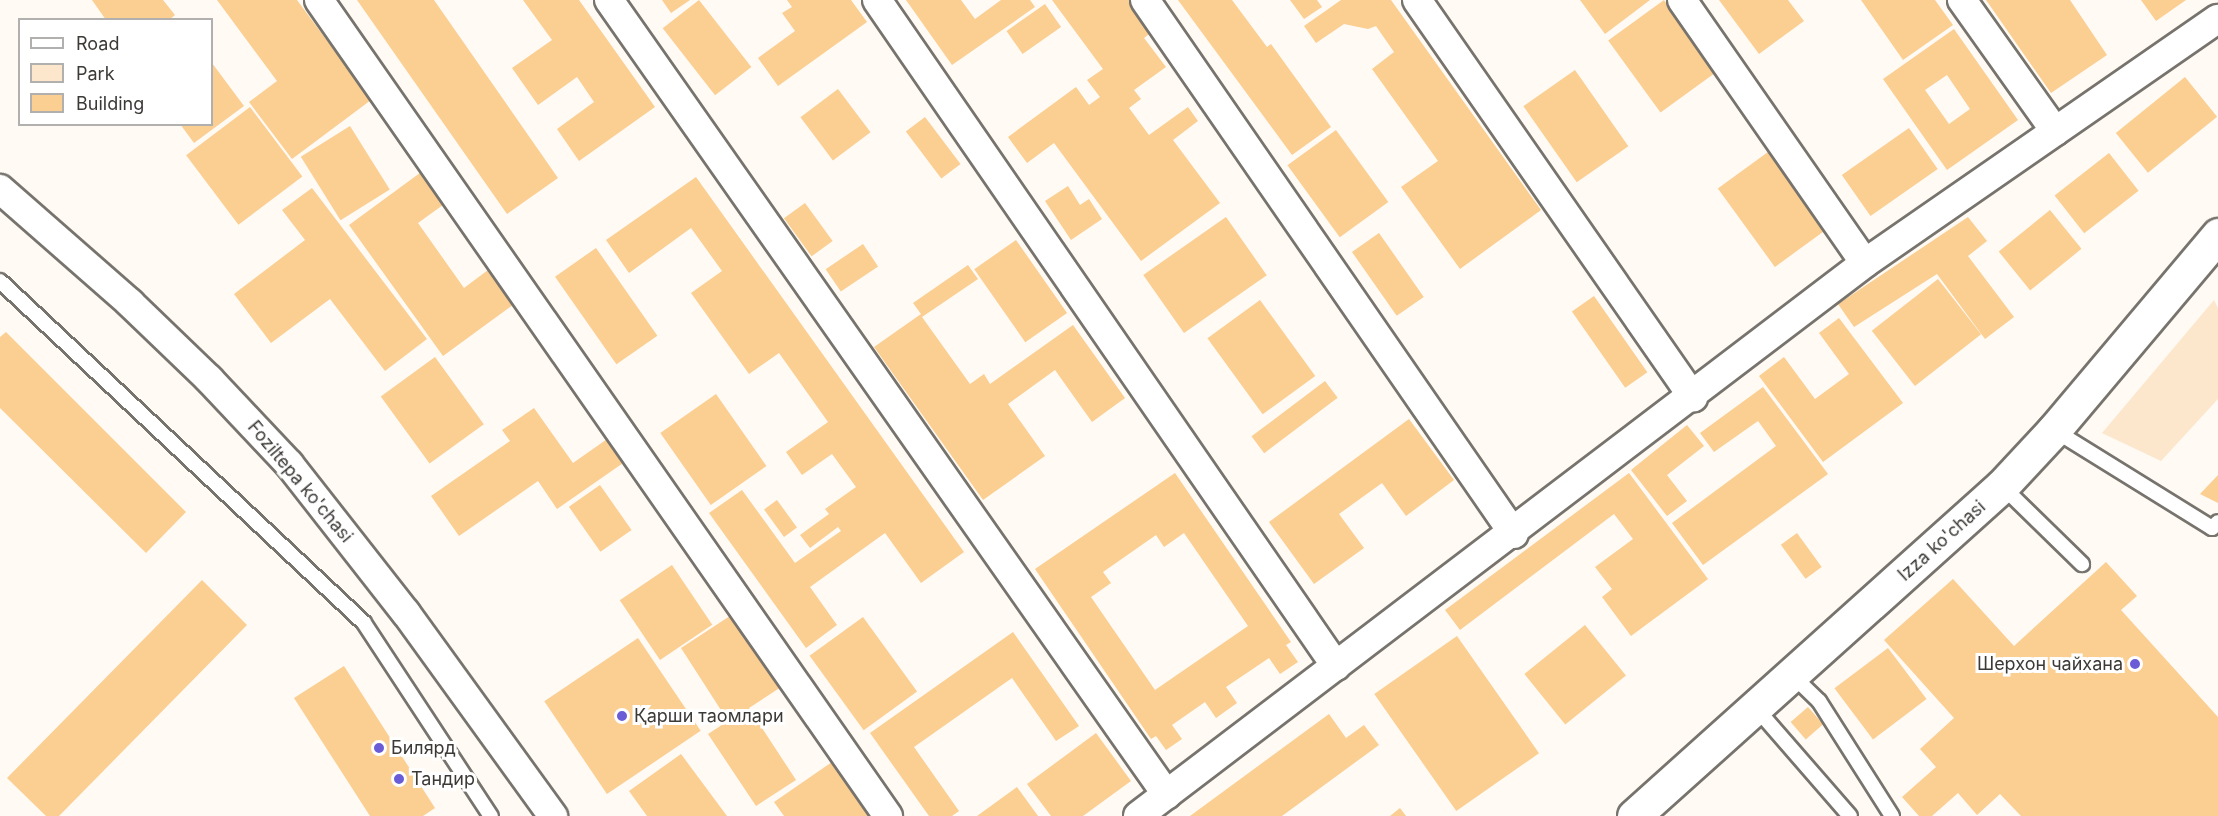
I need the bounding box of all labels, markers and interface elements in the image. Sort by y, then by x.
legend [18,18,213,126]
text: Road [76,33,119,54]
text: Park [76,63,115,84]
text: Building [76,93,144,114]
street label: Foziltepa ko'chasi [243,417,357,547]
street label: Izza ko'chasi [1894,496,1990,586]
place label: Шерхон чайхана [1977,653,2123,675]
marker: Шерхон чайхана [2128,657,2142,671]
place label: Қарши таомлари [634,705,784,727]
marker: Қарши таомлари [615,709,629,723]
place label: Билярд [391,737,456,759]
marker: Билярд [372,741,386,755]
place label: Тандир [411,768,475,790]
marker: Тандир [392,772,406,786]

